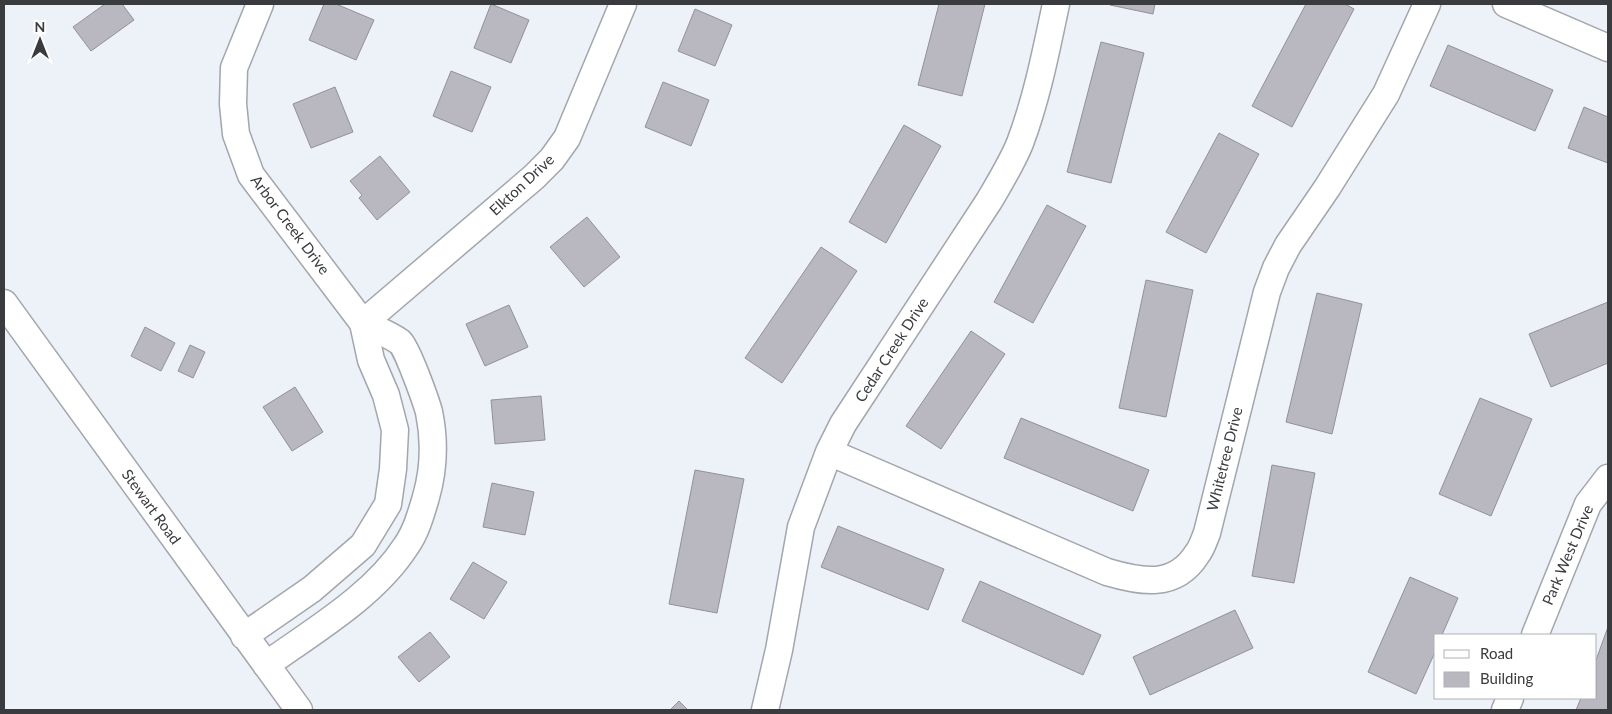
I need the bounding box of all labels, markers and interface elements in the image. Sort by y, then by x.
north arrow [15,15,65,65]
text: N [35,18,45,35]
street label: Elkton Drive [485,150,557,219]
street label: Arbor Creek Drive [248,171,334,278]
street label: Cedar Creek Drive [851,294,932,405]
street label: Whitetree Drive [1202,405,1246,513]
street label: Stewart Road [119,465,185,547]
street label: Park West Drive [1538,502,1596,607]
legend [1434,634,1597,699]
text: Road [1480,644,1513,662]
text: Building [1480,669,1533,687]

